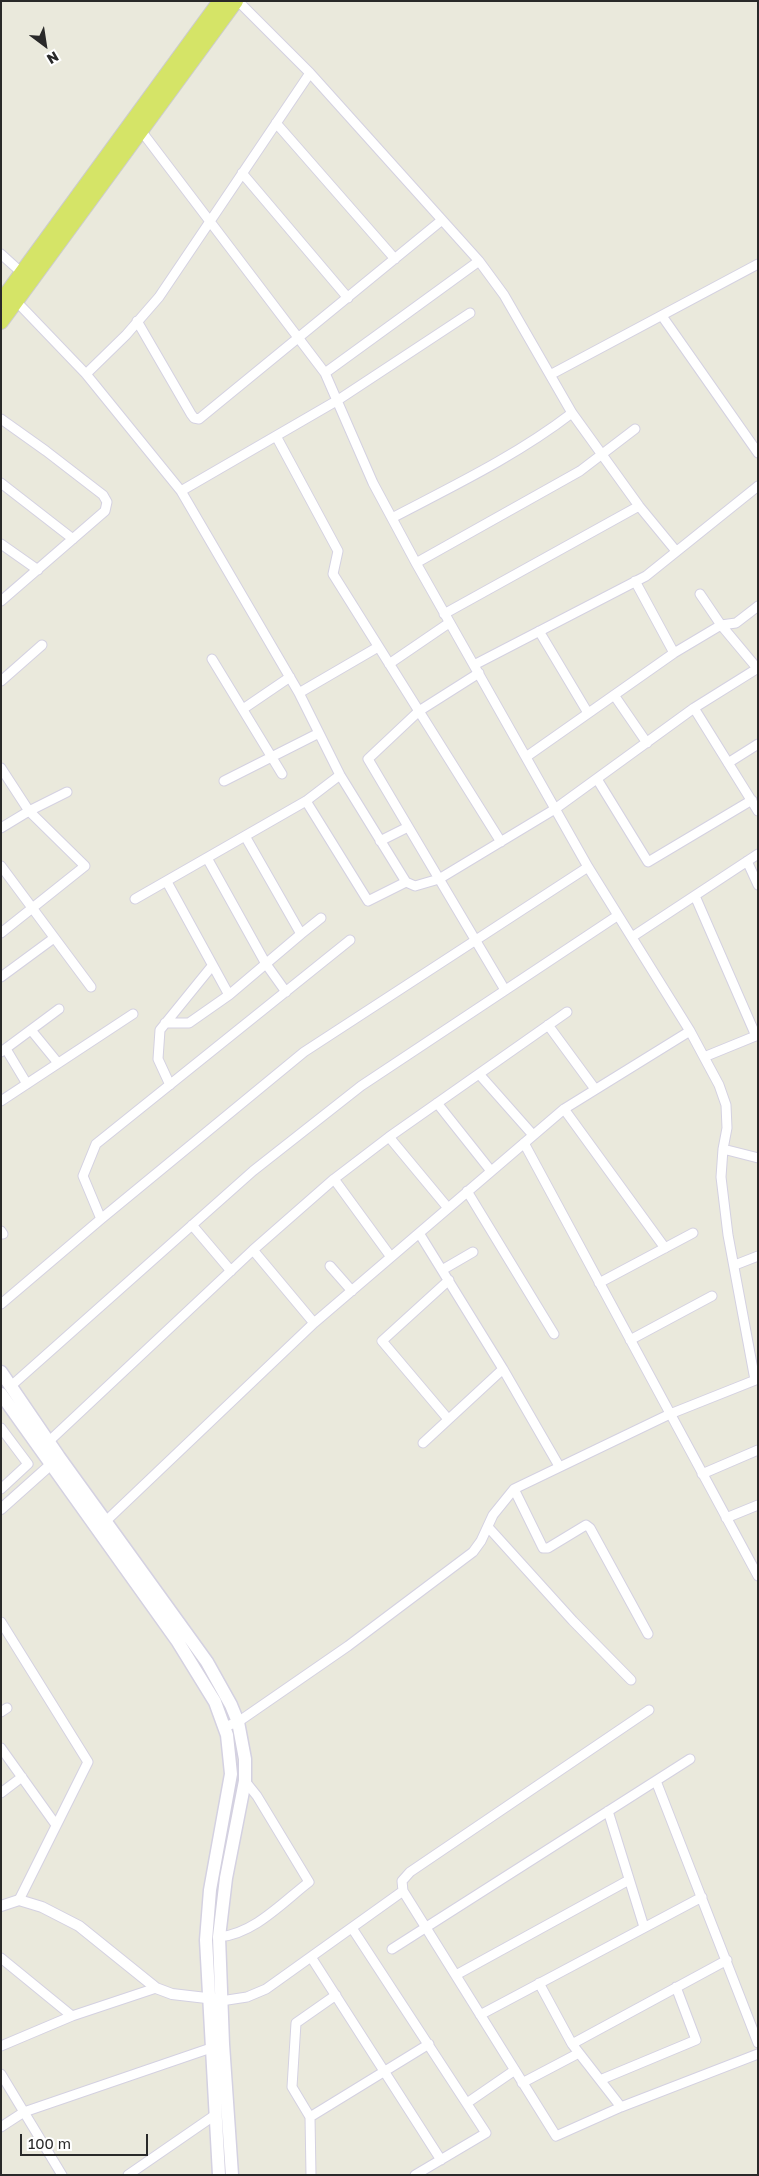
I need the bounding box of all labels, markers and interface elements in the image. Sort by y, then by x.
north arrow [20,20,70,70]
text: N [44,48,62,68]
scale bar [22,2124,150,2156]
text: 100 m [28,2134,71,2152]

